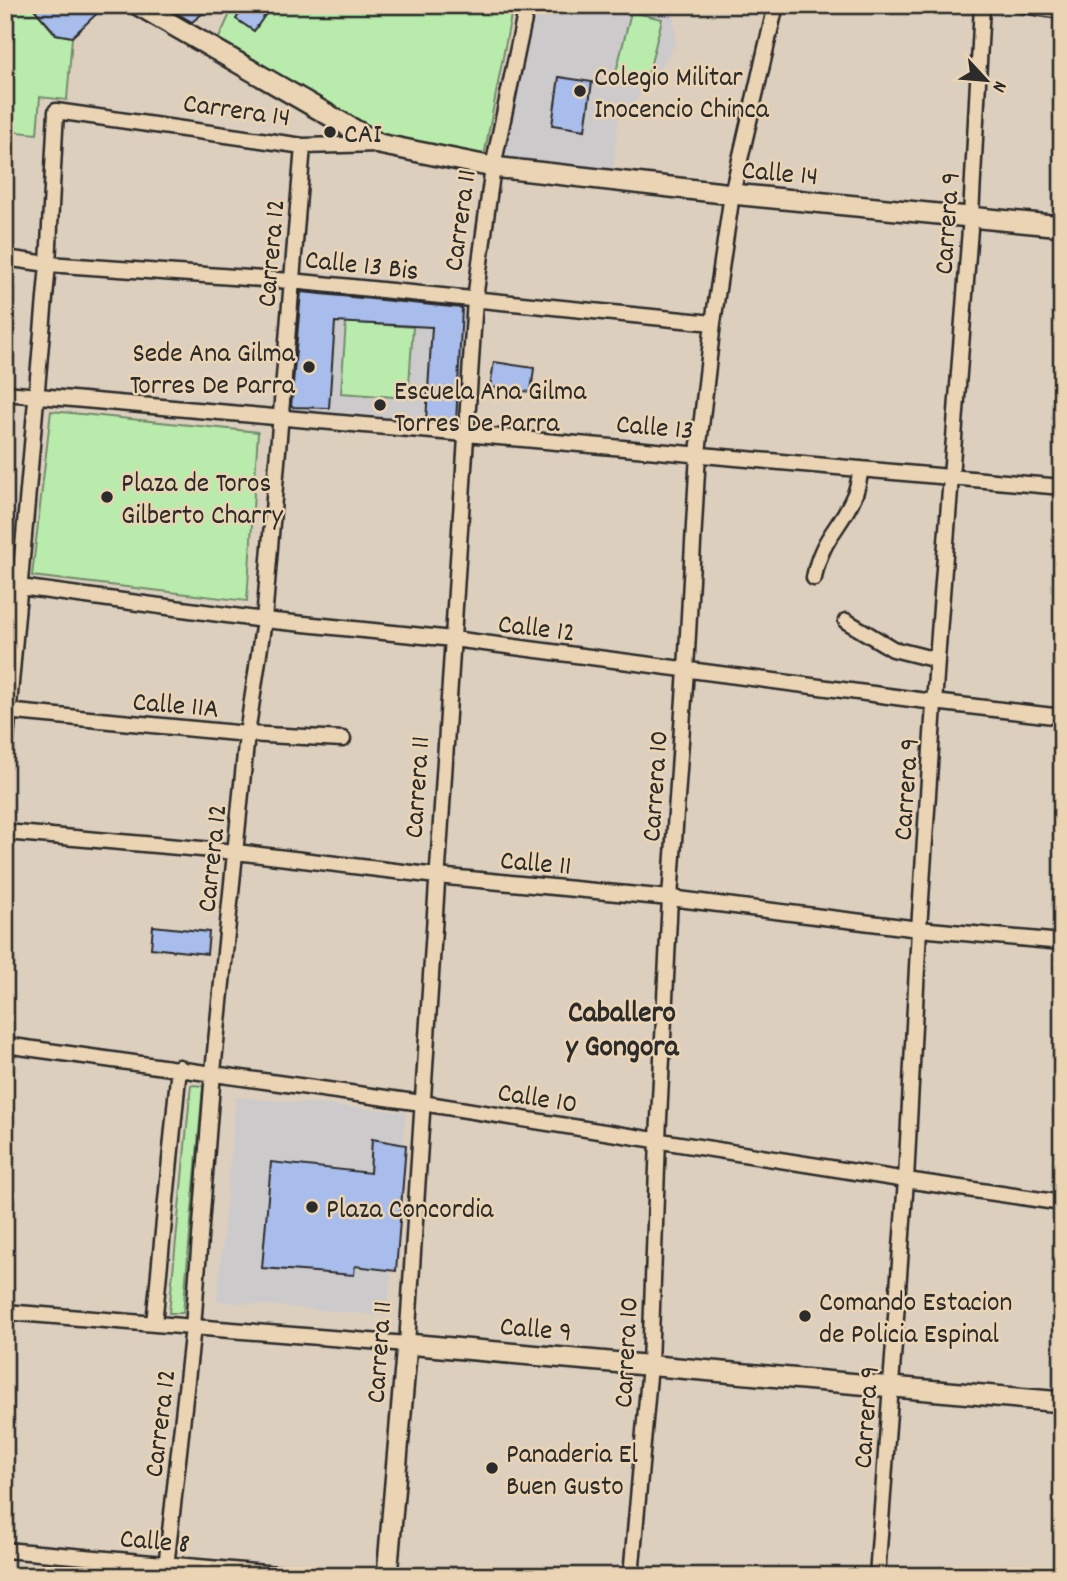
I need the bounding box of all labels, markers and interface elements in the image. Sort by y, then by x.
north arrow [951,46,1021,116]
place label: Colegio Militar Inocencio Chinca [594,60,770,132]
text: N [984,76,1012,96]
marker: Colegio Militar Inocencio Chinca [572,83,588,99]
street label: Carrera 14 [180,86,292,140]
place label: CAI [344,117,382,157]
marker: CAI [322,124,338,140]
street label: Calle 14 [740,153,820,199]
street label: Carrera 11 [436,167,490,274]
street label: Carrera 9 [926,171,974,276]
street label: Carrera 12 [249,198,299,309]
street label: Calle 13 Bis [303,242,420,294]
place label: Sede Ana Gilma Torres De Parra [130,336,296,408]
marker: Sede Ana Gilma Torres De Parra [301,359,317,375]
place label: Escuela Ana Gilma Torres De Parra [394,374,587,446]
marker: Escuela Ana Gilma Torres De Parra [372,397,388,413]
street label: Calle 13 [614,407,695,453]
place label: Plaza de Toros Gilberto Charry [121,466,284,538]
marker: Plaza de Toros Gilberto Charry [99,489,115,505]
street label: Calle 12 [496,606,577,656]
street label: Calle 11A [131,684,220,732]
street label: Carrera 10 [634,729,682,843]
street label: Carrera 11 [396,735,444,840]
street label: Carrera 9 [885,737,933,842]
street label: Carrera 12 [189,803,241,915]
street label: Calle 11 [498,843,573,889]
district label: Caballero y Gongora [565,994,679,1071]
street label: Calle 10 [494,1075,580,1127]
place label: Plaza Concordia [326,1192,494,1232]
marker: Plaza Concordia [304,1199,320,1215]
place label: Comando Estacion de Policia Espinal [819,1285,1012,1357]
street label: Carrera 10 [606,1296,652,1409]
street label: Carrera 11 [358,1300,406,1405]
marker: Comando Estacion de Policia Espinal [797,1308,813,1324]
street label: Calle 9 [498,1309,573,1355]
street label: Carrera 9 [845,1365,893,1470]
street label: Carrera 12 [137,1367,189,1480]
place label: Panaderia El Buen Gusto [506,1437,638,1509]
marker: Panaderia El Buen Gusto [484,1460,500,1476]
street label: Calle 8 [118,1521,191,1567]

